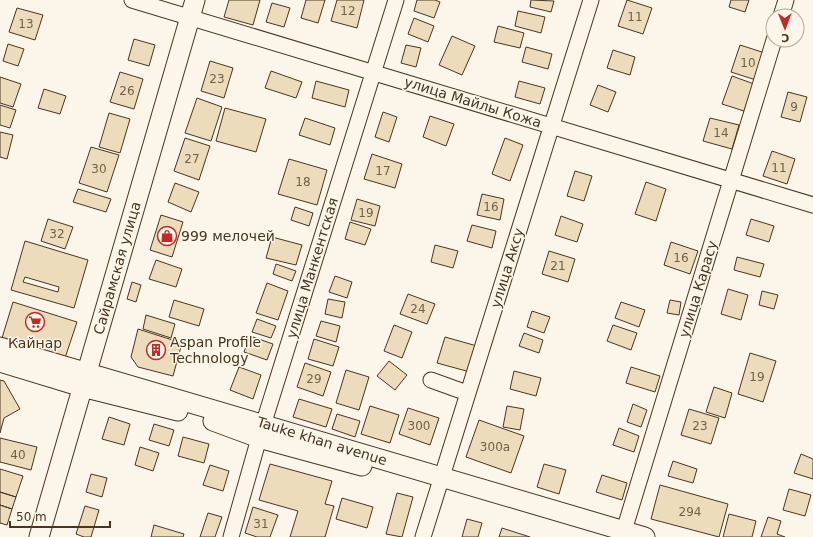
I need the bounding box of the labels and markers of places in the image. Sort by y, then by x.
shop icon: 999 мелочей [156,225,178,247]
place label: 999 мелочей [181,228,275,244]
supermarket icon: Кайнар [24,311,46,333]
place label: Aspan Profile Technology [169,334,261,366]
place label: Кайнар [8,335,62,351]
building icon: Aspan Profile Technology [145,339,167,361]

